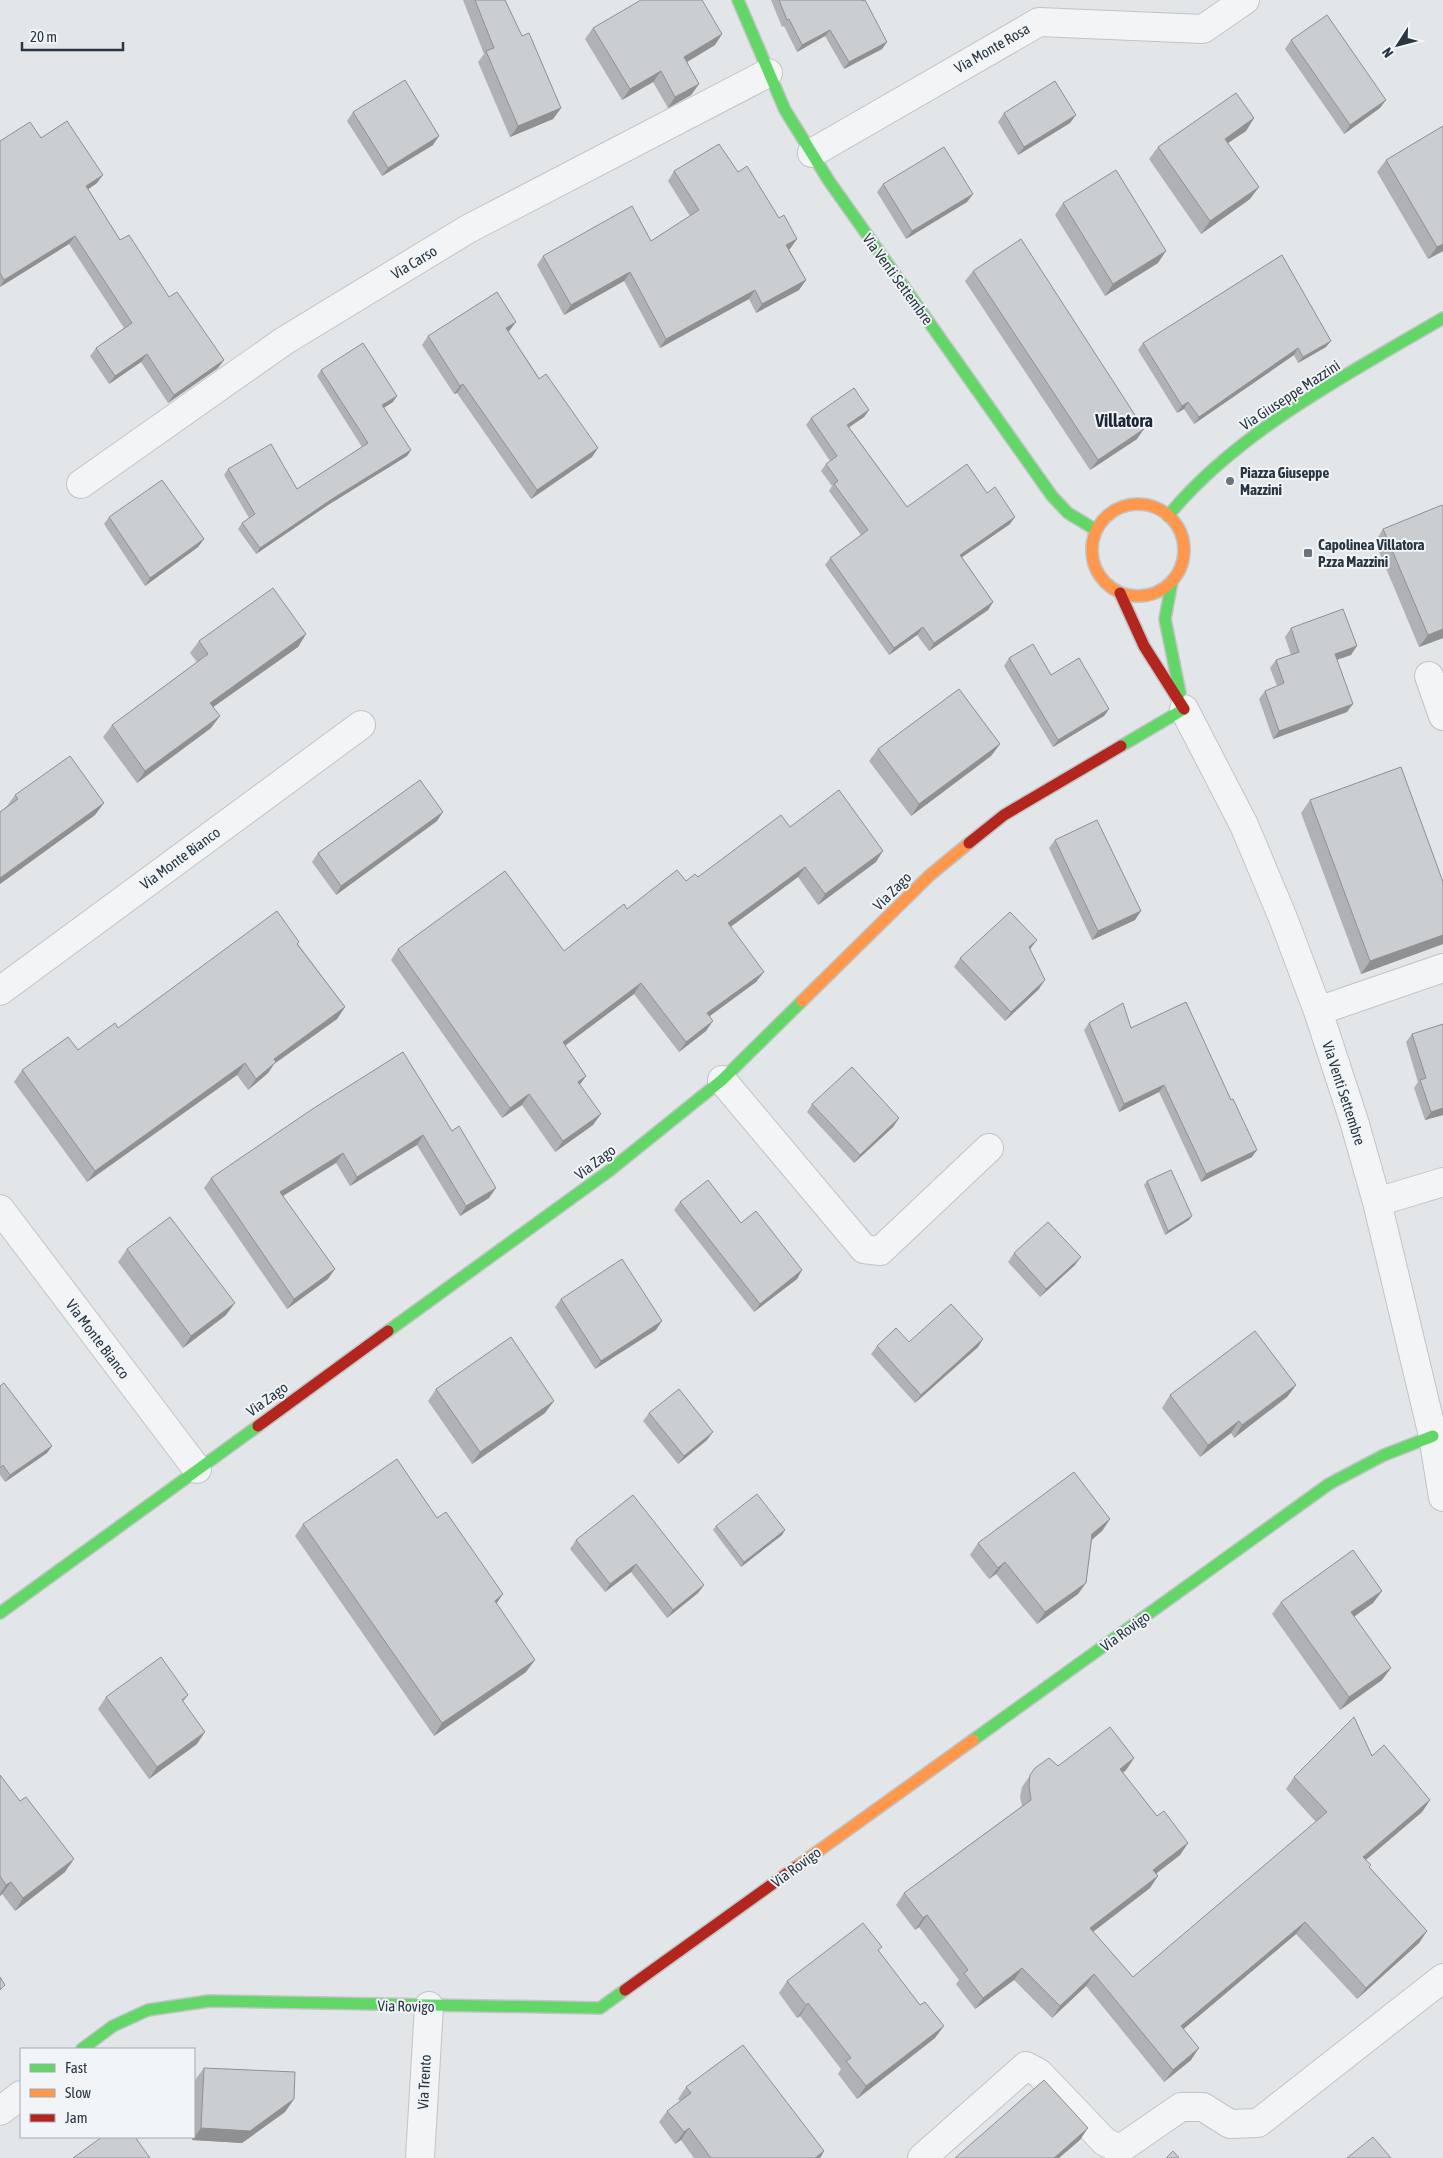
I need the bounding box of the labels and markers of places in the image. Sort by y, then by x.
place label: Piazza Giuseppe Mazzini [1240,464,1329,498]
marker: Piazza Giuseppe Mazzini [1224,475,1236,487]
place label: Capolinea Villatora P.zza Mazzini [1318,536,1424,570]
marker: Capolinea Villatora P.zza Mazzini [1302,547,1314,559]

